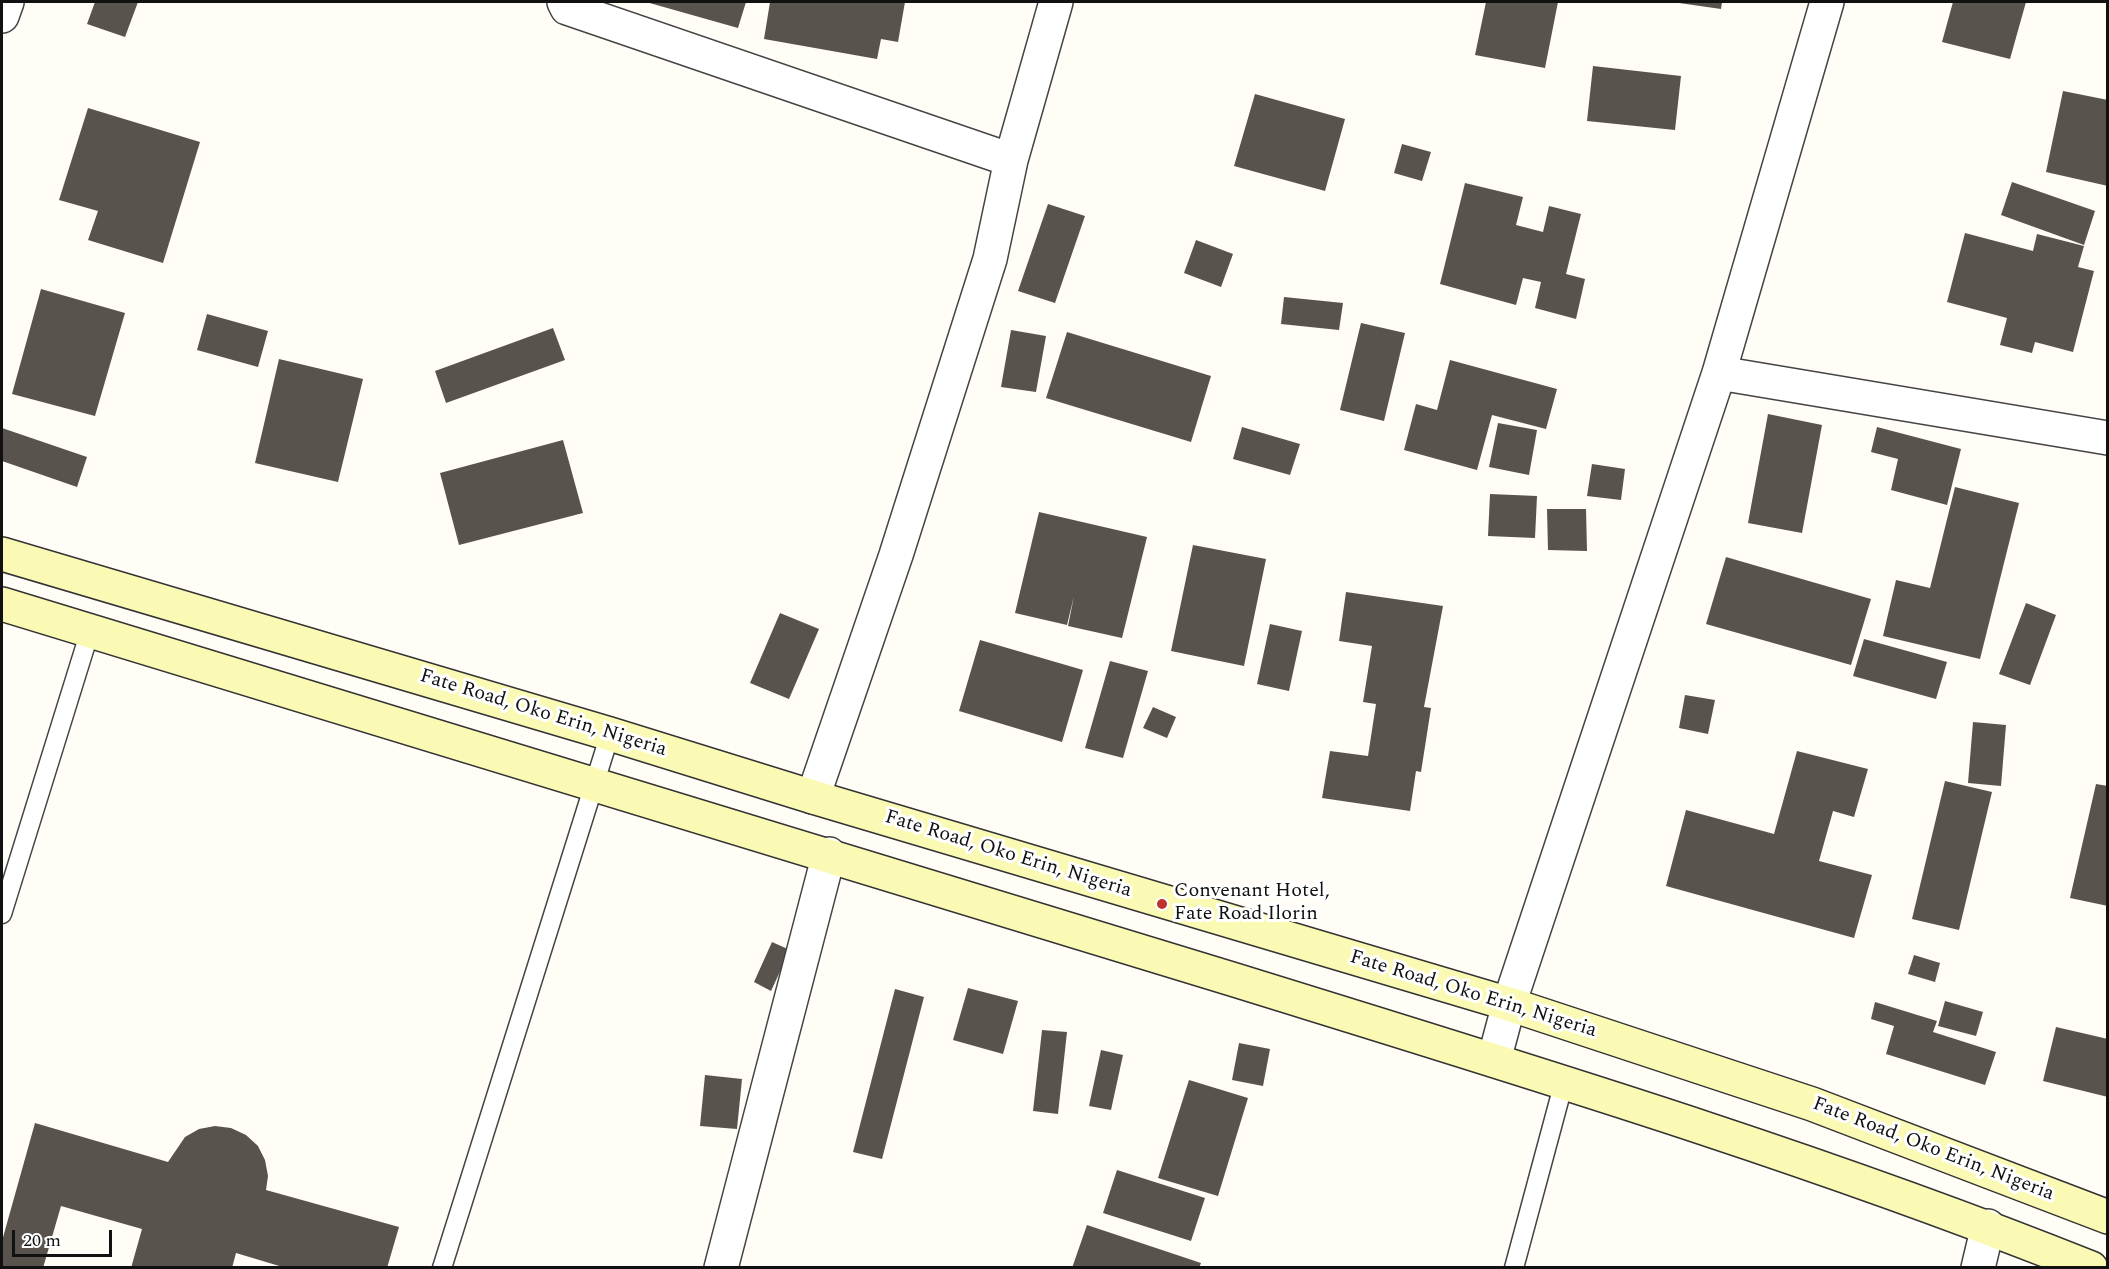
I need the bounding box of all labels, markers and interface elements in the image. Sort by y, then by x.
street label: Fate Road, Oko Erin, Nigeria [417,665,669,763]
street label: Fate Road, Oko Erin, Nigeria [882,806,1134,904]
place label: Convenant Hotel, Fate Road Ilorin [1174,880,1330,927]
marker: Convenant Hotel, Fate Road Ilorin [1155,897,1169,911]
street label: Fate Road, Oko Erin, Nigeria [1347,946,1599,1044]
street label: Fate Road, Oko Erin, Nigeria [1809,1093,2057,1207]
scale bar [15,1218,116,1256]
text: 20 m [23,1227,61,1254]

